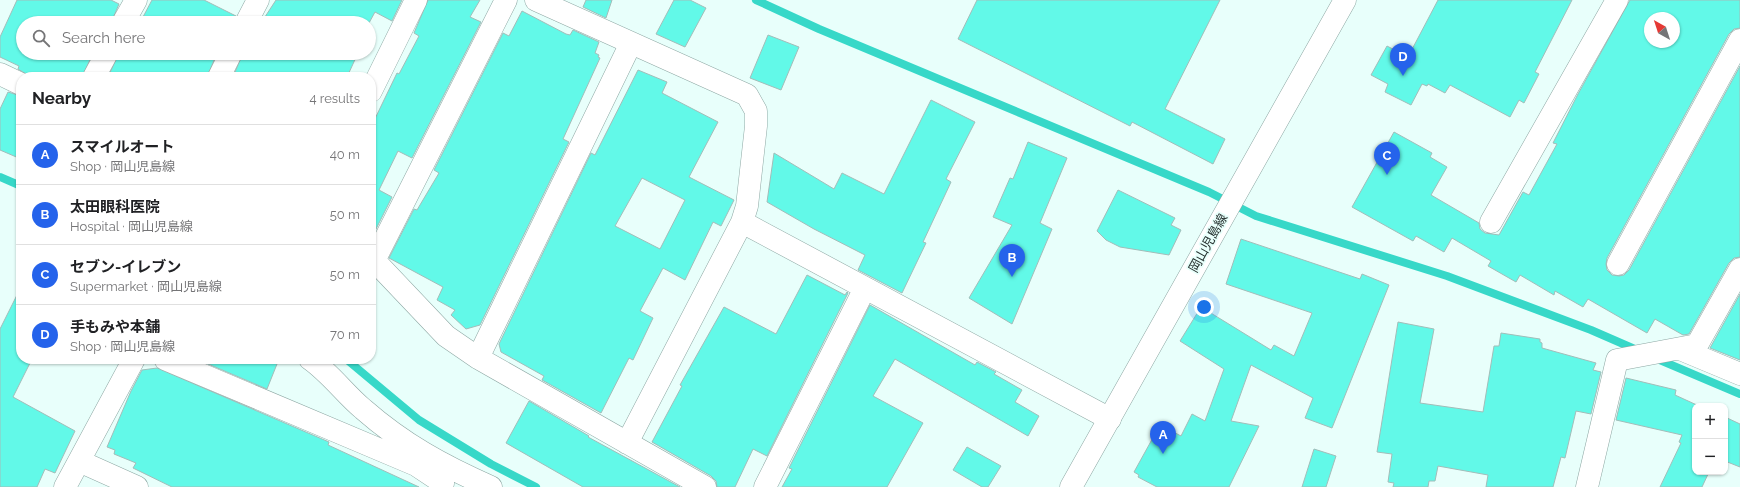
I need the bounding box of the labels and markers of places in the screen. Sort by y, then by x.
pin: D [1390,43,1416,76]
pin: C [1374,142,1400,175]
pin: B [999,244,1025,277]
pin: A [1150,421,1176,454]

